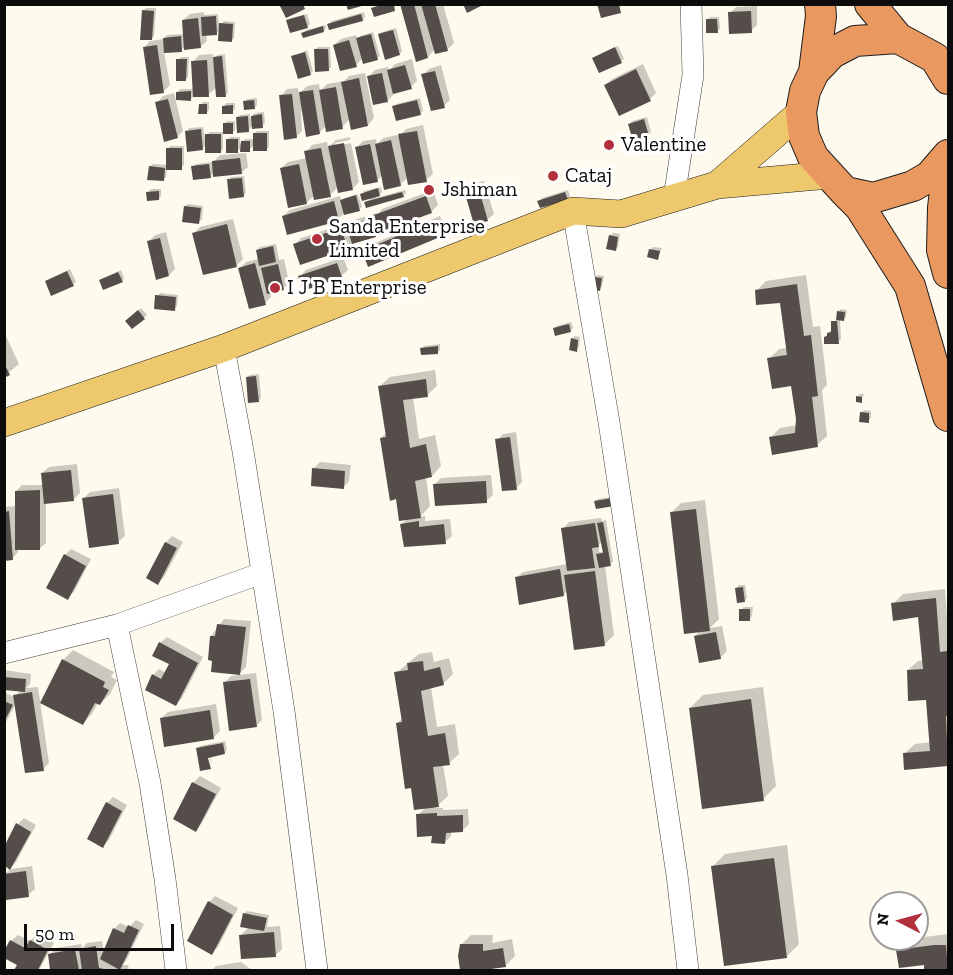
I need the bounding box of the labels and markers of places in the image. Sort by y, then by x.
place label: Valentine [621,132,706,158]
marker: Valentine [602,138,616,152]
place label: Cataj [565,163,612,189]
marker: Cataj [546,169,560,183]
place label: Jshiman [441,177,517,203]
marker: Jshiman [422,183,436,197]
place label: Sanda Enterprise Limited [329,214,485,264]
marker: Sanda Enterprise Limited [310,232,324,246]
place label: I J B Enterprise [287,275,427,301]
marker: I J B Enterprise [268,281,282,295]

